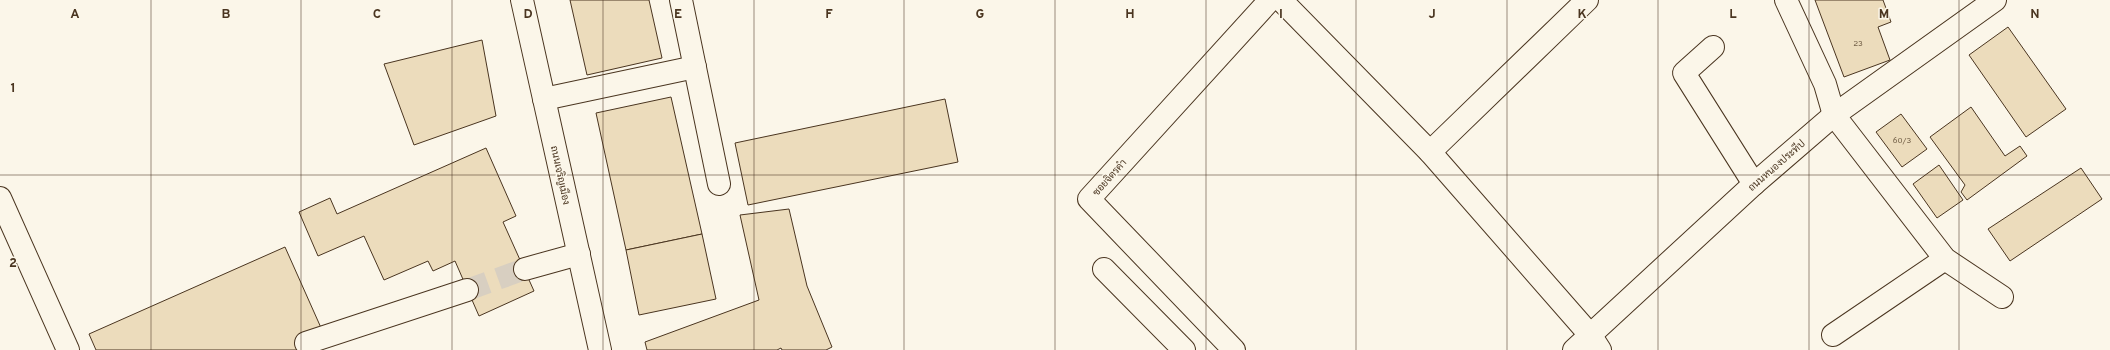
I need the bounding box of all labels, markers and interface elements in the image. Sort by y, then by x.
text: A [70,7,80,23]
text: B [222,7,231,23]
text: C [373,7,381,23]
text: D [523,7,533,23]
text: E [674,7,682,23]
text: F [825,7,833,23]
text: G [976,7,985,23]
text: H [1125,7,1135,23]
text: I [1279,7,1283,23]
text: J [1428,7,1436,23]
text: K [1577,7,1587,23]
text: L [1729,7,1737,23]
text: M [1879,7,1889,23]
text: N [2030,7,2040,23]
house number: 23 [1853,39,1863,49]
text: 1 [10,81,16,97]
house number: 60/3 [1893,136,1912,146]
street label: ถนนหนองประทีป [1745,137,1808,195]
street label: ถนนเจริญเมือง [547,144,573,206]
street label: ซอยจิตรคำ [1089,156,1130,199]
text: 2 [9,256,17,272]

